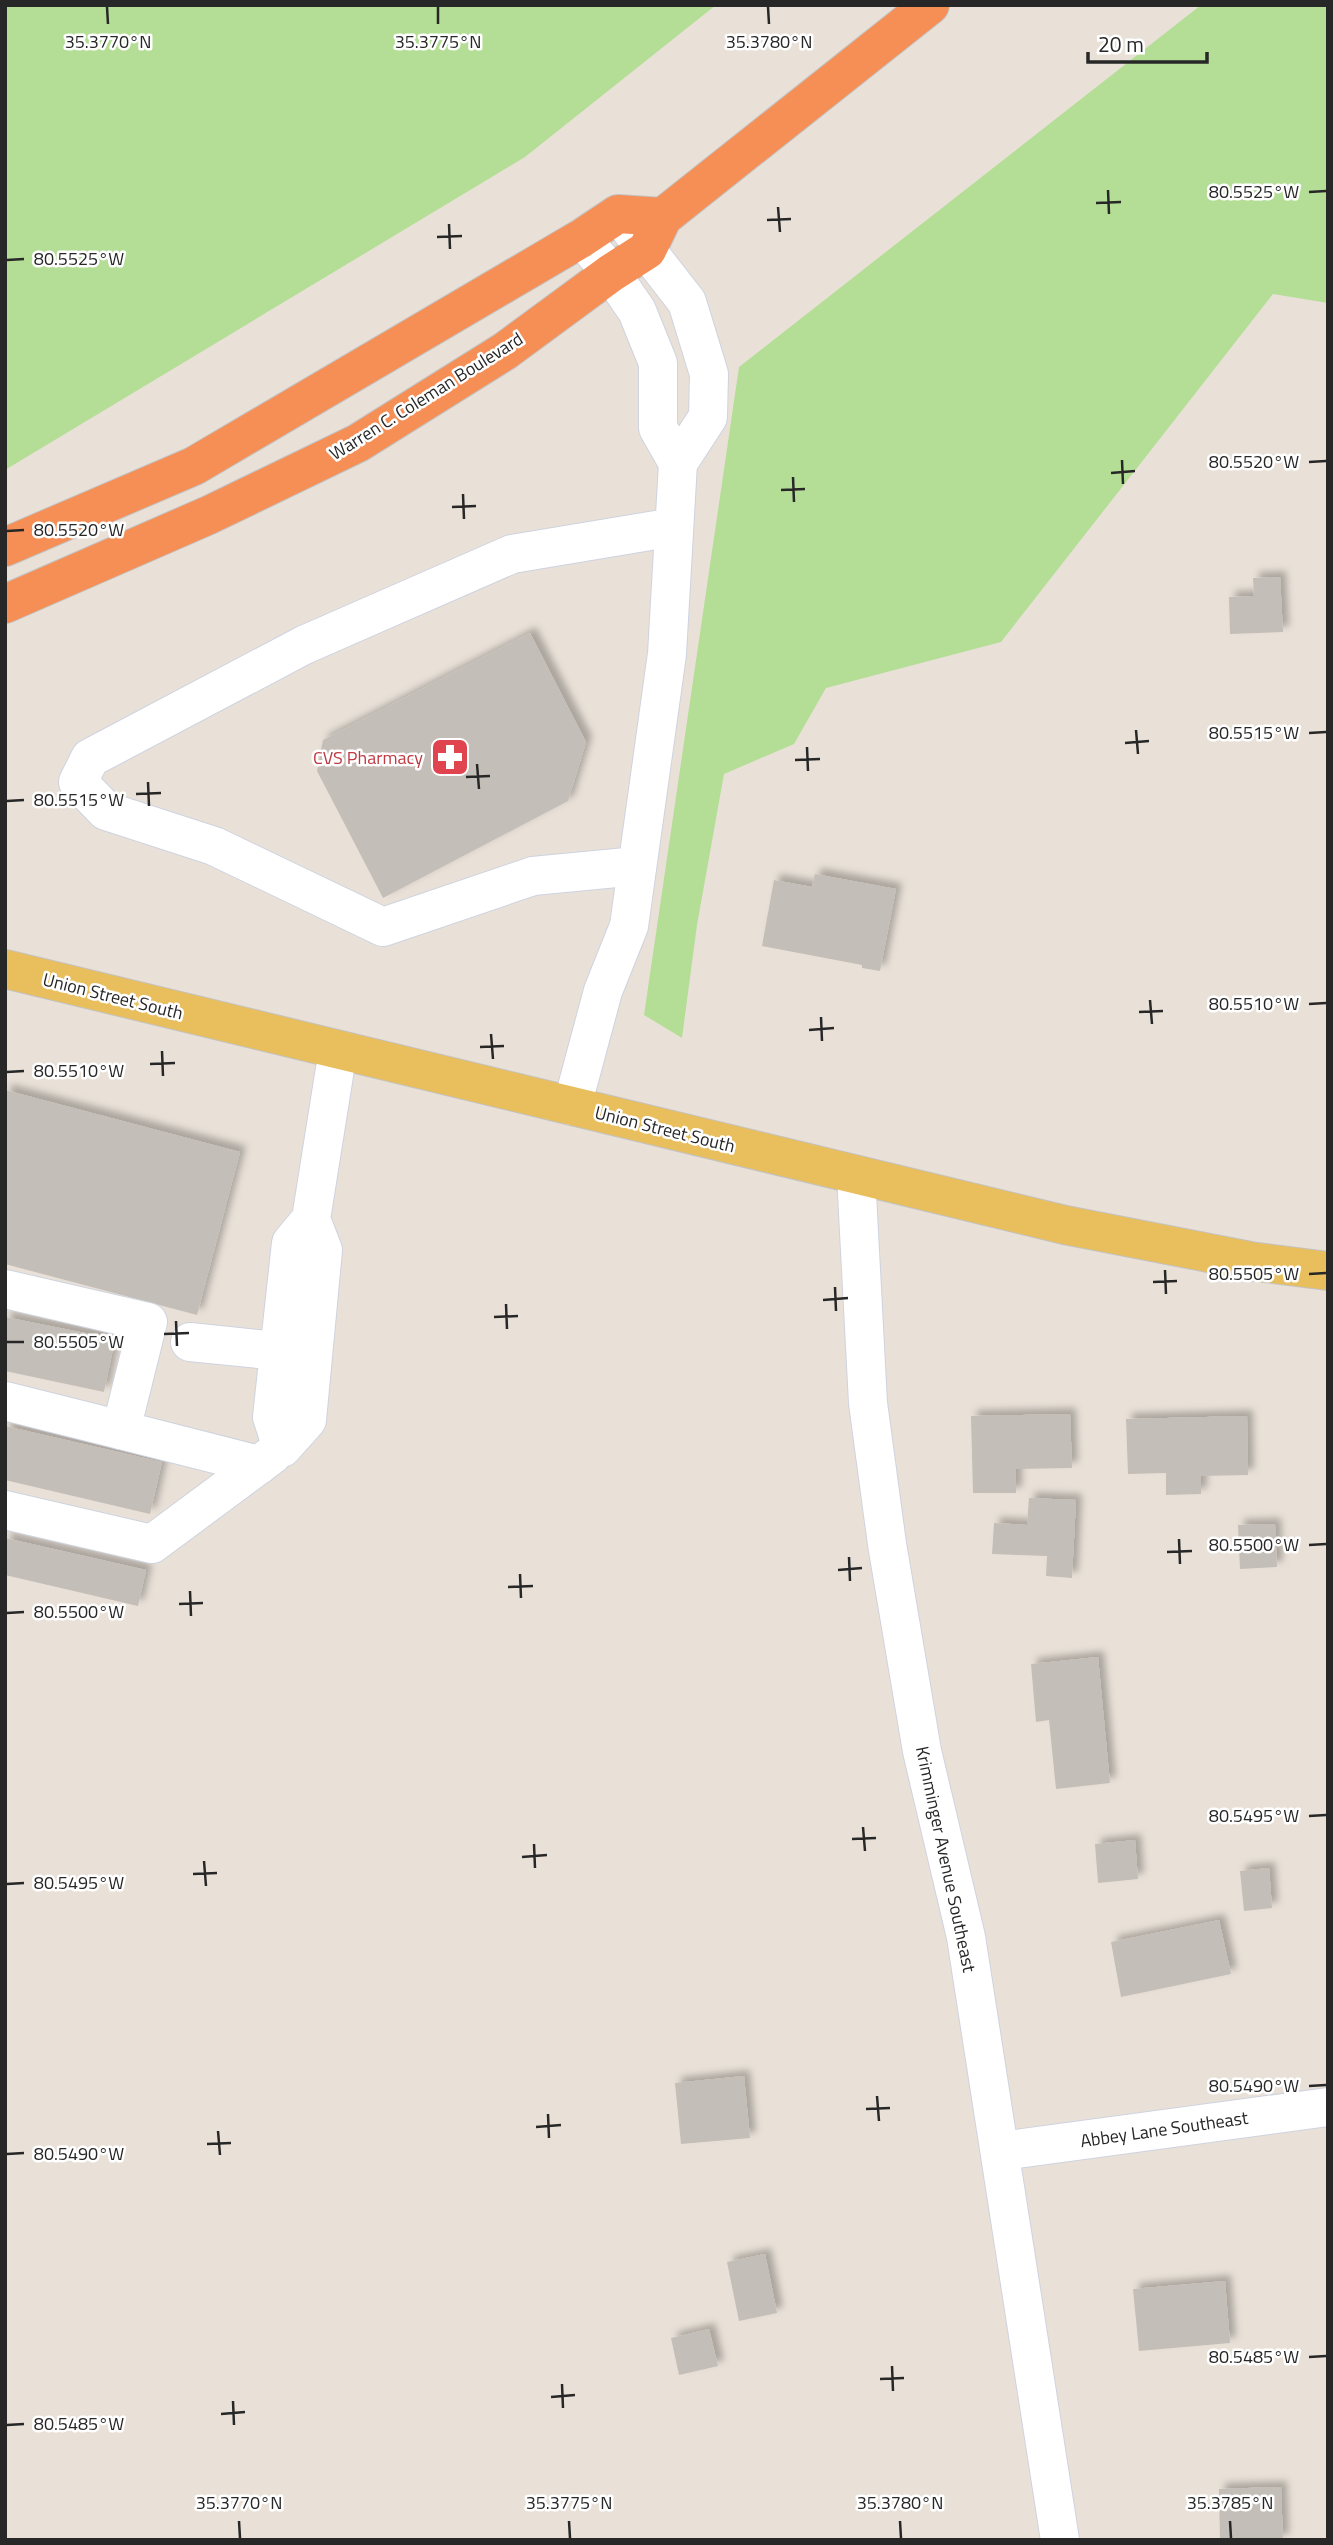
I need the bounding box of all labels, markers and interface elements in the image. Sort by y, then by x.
scale bar [1088,21,1207,65]
text: 35.3770°N [65,28,151,55]
text: 35.3775°N [395,28,481,55]
text: 35.3780°N [726,28,812,55]
text: 20 m [1098,28,1144,60]
text: 80.5525°W [1209,178,1299,205]
text: 80.5525°W [34,245,124,272]
street label: Warren C. Coleman Boulevard [324,325,528,467]
text: 80.5520°W [1209,448,1299,475]
text: 80.5520°W [34,516,124,543]
text: 80.5515°W [1209,719,1299,746]
pharmacy icon: CVS Pharmacy [429,736,471,778]
place label: CVS Pharmacy [313,744,423,771]
text: 80.5515°W [34,786,124,813]
street label: Union Street South [40,966,186,1026]
text: 80.5510°W [1209,990,1299,1017]
text: 80.5510°W [34,1057,124,1084]
street label: Union Street South [592,1099,738,1159]
text: 80.5505°W [1209,1260,1299,1287]
text: 80.5505°W [34,1328,124,1355]
text: 80.5500°W [1209,1531,1299,1558]
text: 80.5500°W [34,1598,124,1625]
street label: Krimminger Avenue Southeast [909,1743,983,1975]
text: 80.5495°W [1209,1802,1299,1829]
text: 80.5495°W [34,1869,124,1896]
text: 80.5490°W [1209,2072,1299,2099]
street label: Abbey Lane Southeast [1078,2104,1250,2154]
text: 80.5490°W [34,2140,124,2167]
text: 80.5485°W [1209,2343,1299,2370]
text: 80.5485°W [34,2410,124,2437]
text: 35.3770°N [196,2489,282,2516]
text: 35.3775°N [526,2489,612,2516]
text: 35.3780°N [857,2489,943,2516]
text: 35.3785°N [1187,2489,1273,2516]

